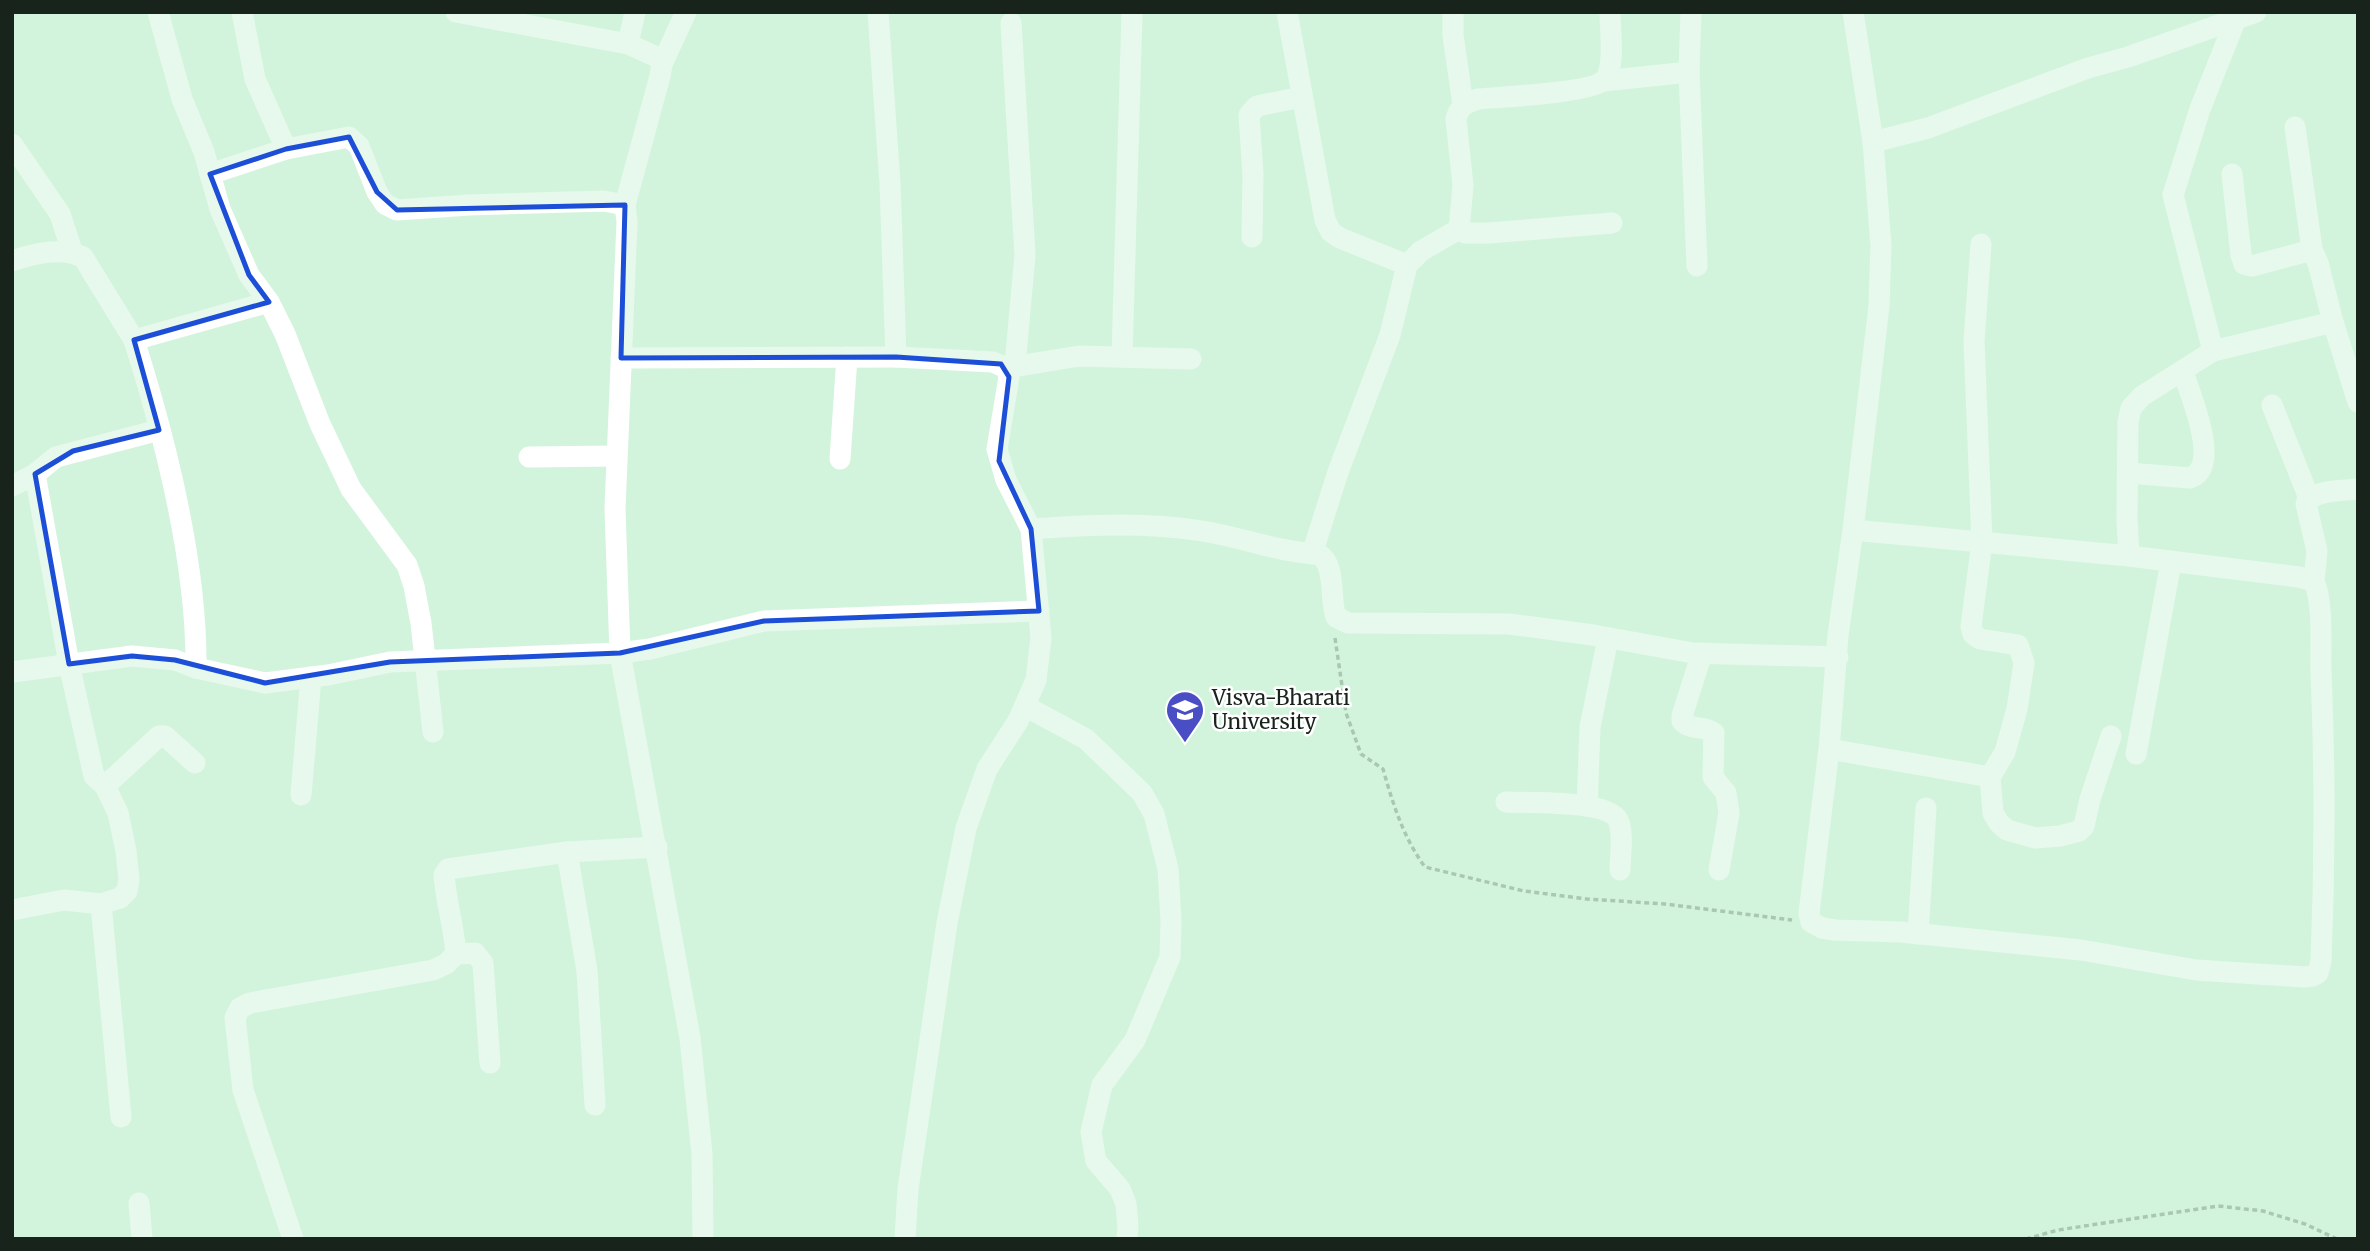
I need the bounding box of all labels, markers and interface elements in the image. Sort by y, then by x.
place label: Visva-Bharati University [1211,684,1350,735]
school or university icon: Visva-Bharati University [1164,689,1206,744]

